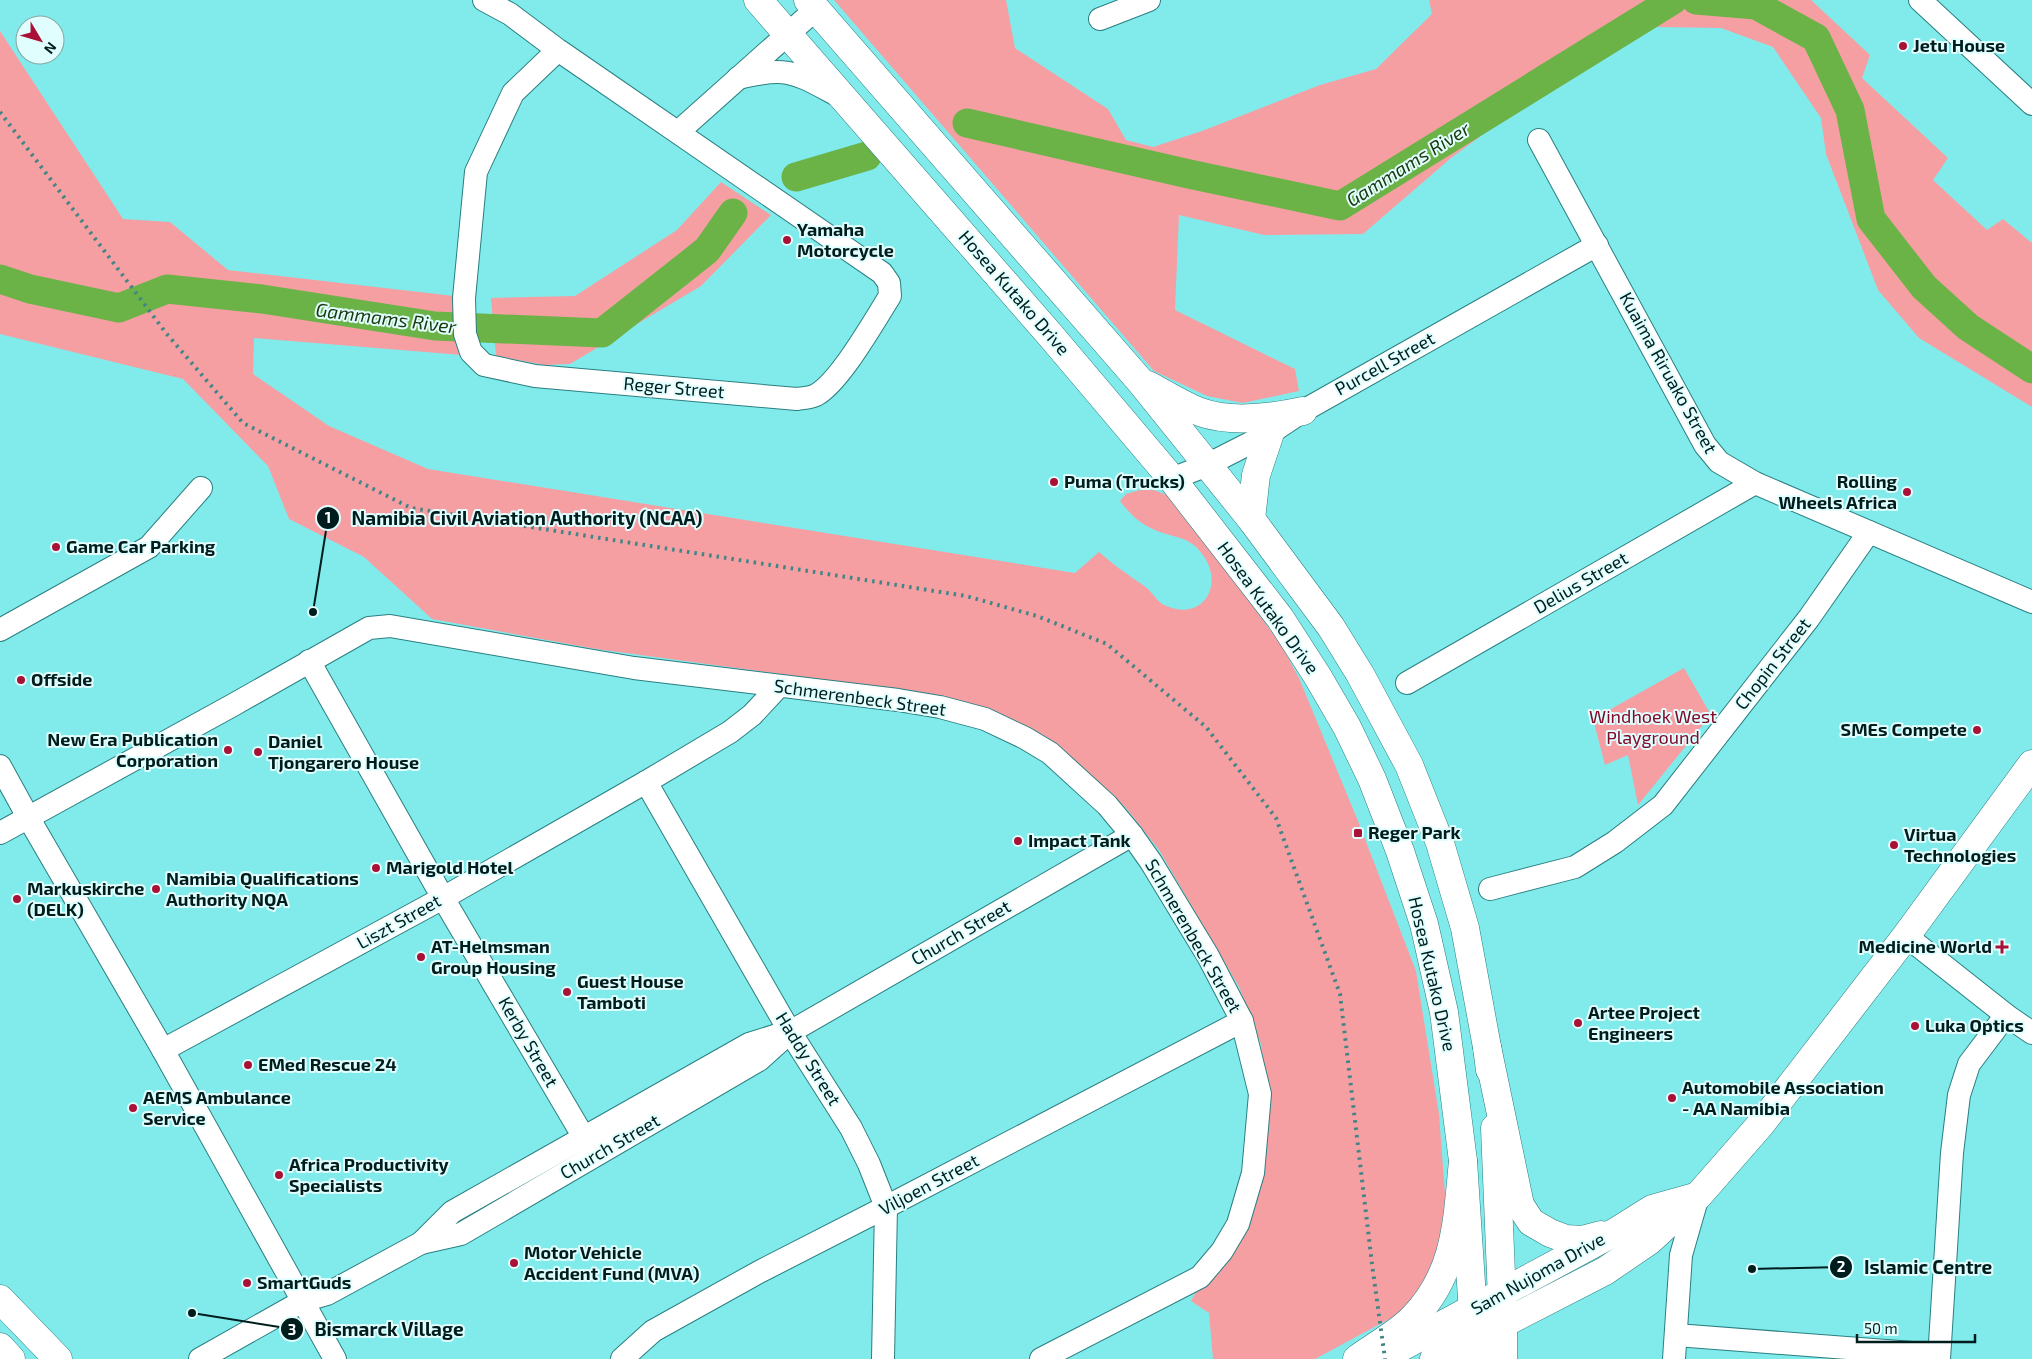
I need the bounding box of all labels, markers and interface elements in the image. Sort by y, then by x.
north arrow [15,15,65,65]
place label: Jetu House [1913,34,2005,56]
text: N [41,39,60,58]
marker: Jetu House [1897,40,1909,52]
water label: Gammams River [1342,116,1474,211]
place label: Yamaha Motorcycle [797,218,894,261]
street label: Hosea Kutako Drive [954,225,1075,359]
marker: Yamaha Motorcycle [781,234,793,246]
street label: Kuaima Riruako Street [1615,288,1722,457]
water label: Gammams River [314,297,458,338]
street label: Purcell Street [1331,327,1438,400]
street label: Reger Street [623,372,726,402]
place label: Puma (Trucks) [1064,470,1185,492]
place label: Rolling Wheels Africa [1778,470,1898,513]
marker: Puma (Trucks) [1048,476,1060,488]
marker: Rolling Wheels Africa [1901,486,1913,498]
callout: Namibia Civil Aviation Authority (NCAA) [315,501,713,535]
text: Namibia Civil Aviation Authority (NCAA) [352,506,702,530]
text: 1 [325,508,331,526]
place label: Game Car Parking [66,535,216,557]
street label: Hosea Kutako Drive [1213,537,1324,678]
marker: Game Car Parking [50,541,62,553]
street label: Delius Street [1530,546,1632,618]
street label: Chopin Street [1730,613,1815,714]
place label: Offside [31,668,92,690]
marker: Offside [15,674,27,686]
street label: Schmerenbeck Street [773,674,948,720]
park label: Windhoek West Playground [1589,705,1717,748]
place label: SMEs Compete [1841,718,1967,740]
marker: SMEs Compete [1971,724,1983,736]
place label: New Era Publication Corporation [47,728,218,771]
place label: Daniel Tjongarero House [268,730,419,773]
marker: New Era Publication Corporation [222,744,234,756]
marker: Daniel Tjongarero House [252,746,264,758]
place label: Reger Park [1368,821,1460,843]
place label: Virtua Technologies [1904,823,2016,866]
marker: Reger Park [1352,827,1364,839]
place label: Impact Tank [1028,829,1131,851]
marker: Impact Tank [1012,835,1024,847]
marker: Virtua Technologies [1888,839,1900,851]
street label: Schmerenbeck Street [1141,855,1247,1016]
place label: Marigold Hotel [386,856,513,878]
marker: Marigold Hotel [370,862,382,874]
place label: Namibia Qualifications Authority NQA [166,867,359,910]
place label: Markuskirche (DELK) [27,877,144,920]
marker: Namibia Qualifications Authority NQA [150,883,162,895]
street label: Liszt Street [353,889,445,953]
marker: Markuskirche (DELK) [11,893,23,905]
street label: Hosea Kutako Drive [1404,894,1462,1053]
street label: Church Street [907,895,1014,969]
place label: AT-Helmsman Group Housing [431,935,556,978]
place label: Medicine World [1859,935,1992,957]
marker: Medicine World [1996,941,2008,953]
marker: AT-Helmsman Group Housing [415,951,427,963]
place label: Guest House Tamboti [577,970,684,1013]
marker: Guest House Tamboti [561,986,573,998]
street label: Kerby Street [494,992,564,1091]
place label: Artee Project Engineers [1588,1001,1701,1044]
street label: Haddy Street [772,1008,846,1109]
place label: Luka Optics [1925,1014,2024,1036]
marker: Artee Project Engineers [1572,1017,1584,1029]
marker: Luka Optics [1909,1020,1921,1032]
place label: EMed Rescue 24 [258,1053,397,1075]
marker: EMed Rescue 24 [242,1059,254,1071]
place label: Automobile Association - AA Namibia [1682,1076,1884,1119]
place label: AEMS Ambulance Service [143,1086,291,1129]
marker: Automobile Association - AA Namibia [1666,1092,1678,1104]
marker: AEMS Ambulance Service [127,1102,139,1114]
street label: Church Street [556,1109,663,1183]
street label: Viljoen Street [875,1149,982,1220]
place label: Africa Productivity Specialists [289,1153,450,1196]
marker: Africa Productivity Specialists [273,1169,285,1181]
street label: Sam Nujoma Drive [1467,1227,1608,1319]
place label: Motor Vehicle Accident Fund (MVA) [524,1241,700,1284]
callout: Islamic Centre [1829,1250,2002,1284]
text: Islamic Centre [1864,1255,1992,1278]
marker: Motor Vehicle Accident Fund (MVA) [508,1257,520,1269]
text: 2 [1837,1257,1846,1275]
place label: SmartGuds [257,1271,351,1293]
marker: SmartGuds [241,1277,253,1289]
callout: Bismarck Village [279,1312,474,1346]
scale bar [1857,1312,1974,1344]
text: Bismarck Village [314,1317,464,1340]
text: 50 m [1864,1319,1898,1337]
text: 3 [288,1320,296,1338]

